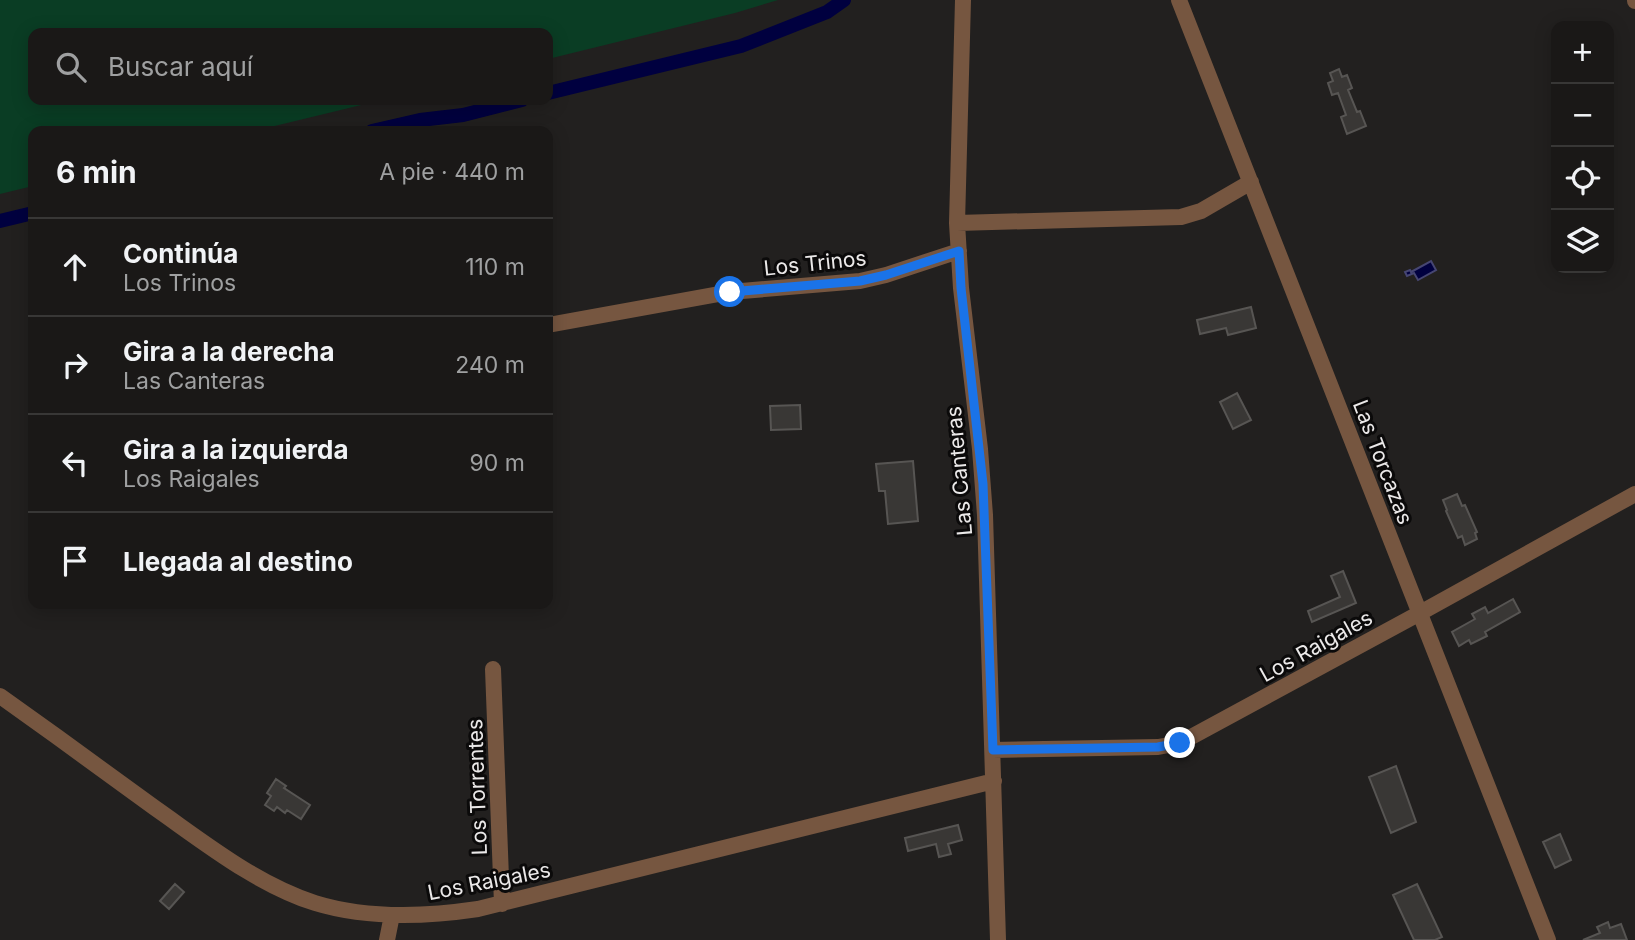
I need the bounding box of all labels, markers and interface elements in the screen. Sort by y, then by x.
map controls [1551,21,1614,273]
button: + [1551,21,1614,84]
search box [28,28,553,105]
icon: search [52,48,90,86]
text: Buscar aquí [108,51,253,82]
button: − [1551,84,1614,147]
button: locate [1551,147,1614,210]
text: 6 min [56,154,137,190]
text: A pie · 440 m [379,158,525,186]
button: layers [1551,210,1614,273]
text: Continúa [123,238,238,269]
street label: Los Trinos [762,245,868,281]
icon: ahead [56,248,94,286]
text: 110 m [465,253,525,281]
text: Los Trinos [123,269,236,297]
route start [714,276,745,307]
text: Gira a la derecha [123,336,335,367]
icon: right [56,346,94,384]
text: 240 m [455,351,525,379]
text: Las Canteras [123,367,265,395]
street label: Las Torcazas [1348,396,1418,528]
street label: Las Canteras [941,405,977,537]
text: Gira a la izquierda [123,434,349,465]
icon: left [56,444,94,482]
text: 90 m [470,449,525,477]
text: Los Raigales [123,465,260,493]
icon: arrive [56,542,94,580]
text: Llegada al destino [123,546,353,577]
street label: Los Raigales [1255,605,1377,687]
street label: Los Torrentes [462,718,492,856]
route end [1164,727,1195,758]
street label: Los Raigales [425,857,553,905]

